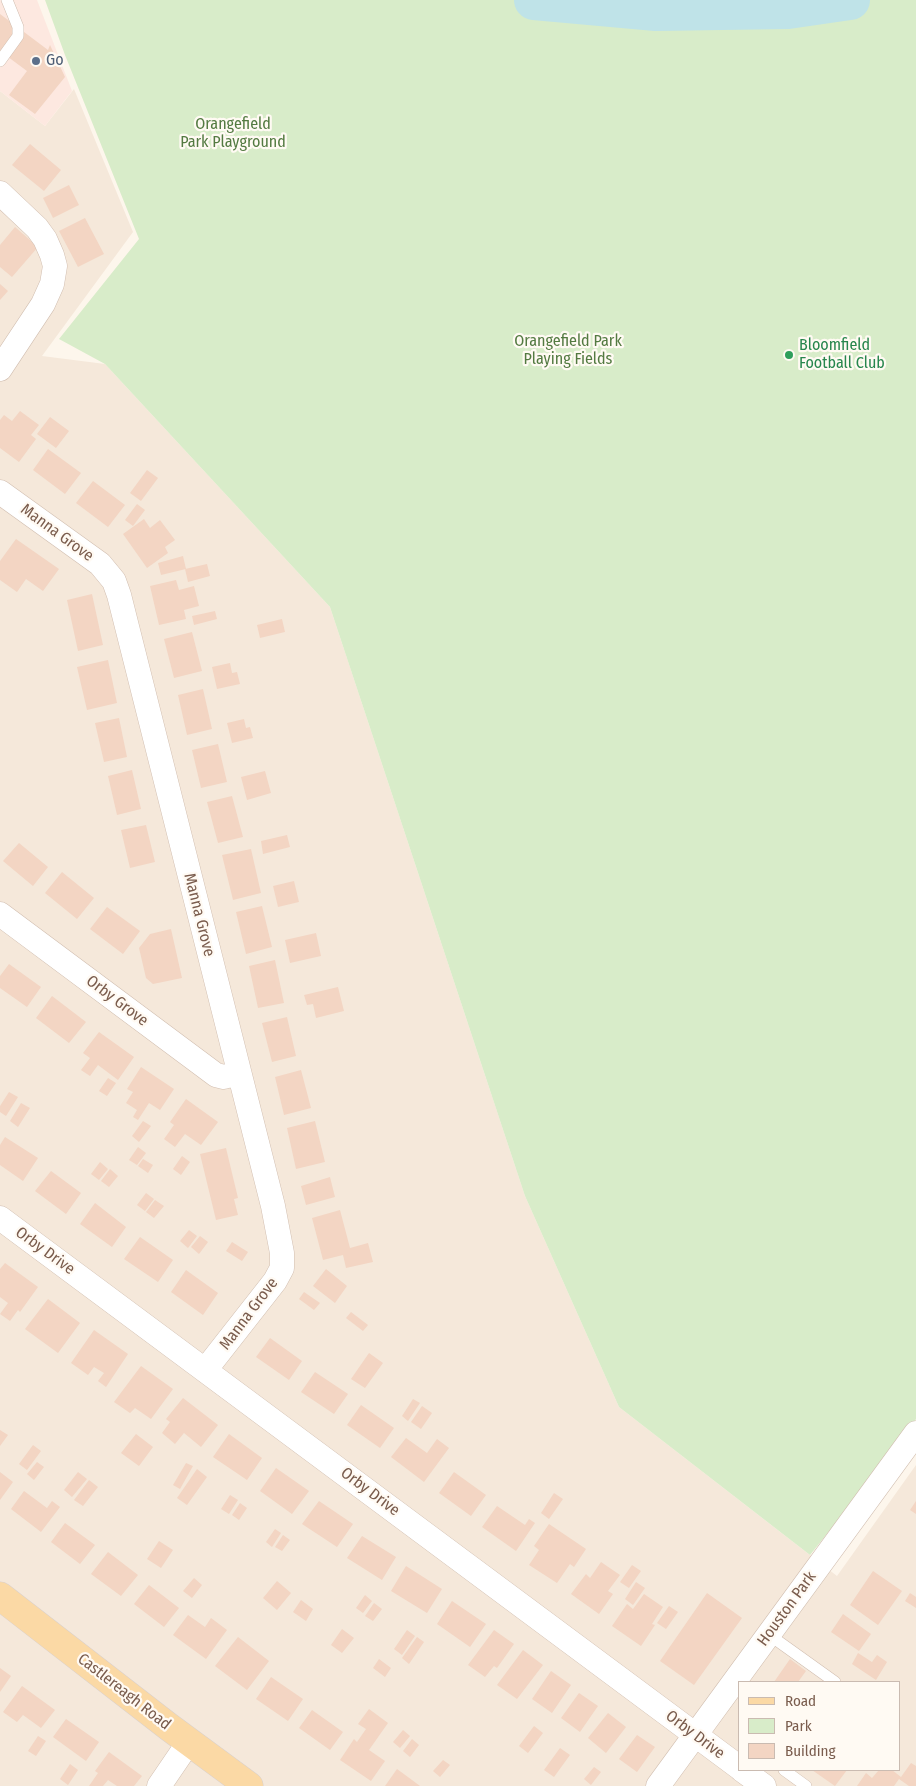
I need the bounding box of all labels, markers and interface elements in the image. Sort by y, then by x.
place label: Go [46,51,64,71]
marker: Go [30,55,42,67]
park label: Orangefield Park Playground [180,115,286,153]
park label: Orangefield Park Playing Fields [514,332,622,370]
place label: Bloomfield Football Club [799,336,885,374]
marker: Bloomfield Football Club [783,349,795,361]
street label: Manna Grove [17,500,97,566]
street label: Manna Grove [179,871,219,959]
street label: Orby Grove [82,971,152,1031]
street label: Orby Drive [12,1223,78,1279]
street label: Manna Grove [216,1274,282,1354]
street label: Orby Drive [337,1464,403,1520]
street label: Houston Park [754,1568,820,1650]
street label: Castlereagh Road [74,1650,174,1734]
legend [738,1681,901,1771]
text: Road [785,1692,816,1710]
street label: Orby Drive [662,1707,728,1763]
text: Park [785,1717,812,1735]
text: Building [785,1742,836,1760]

